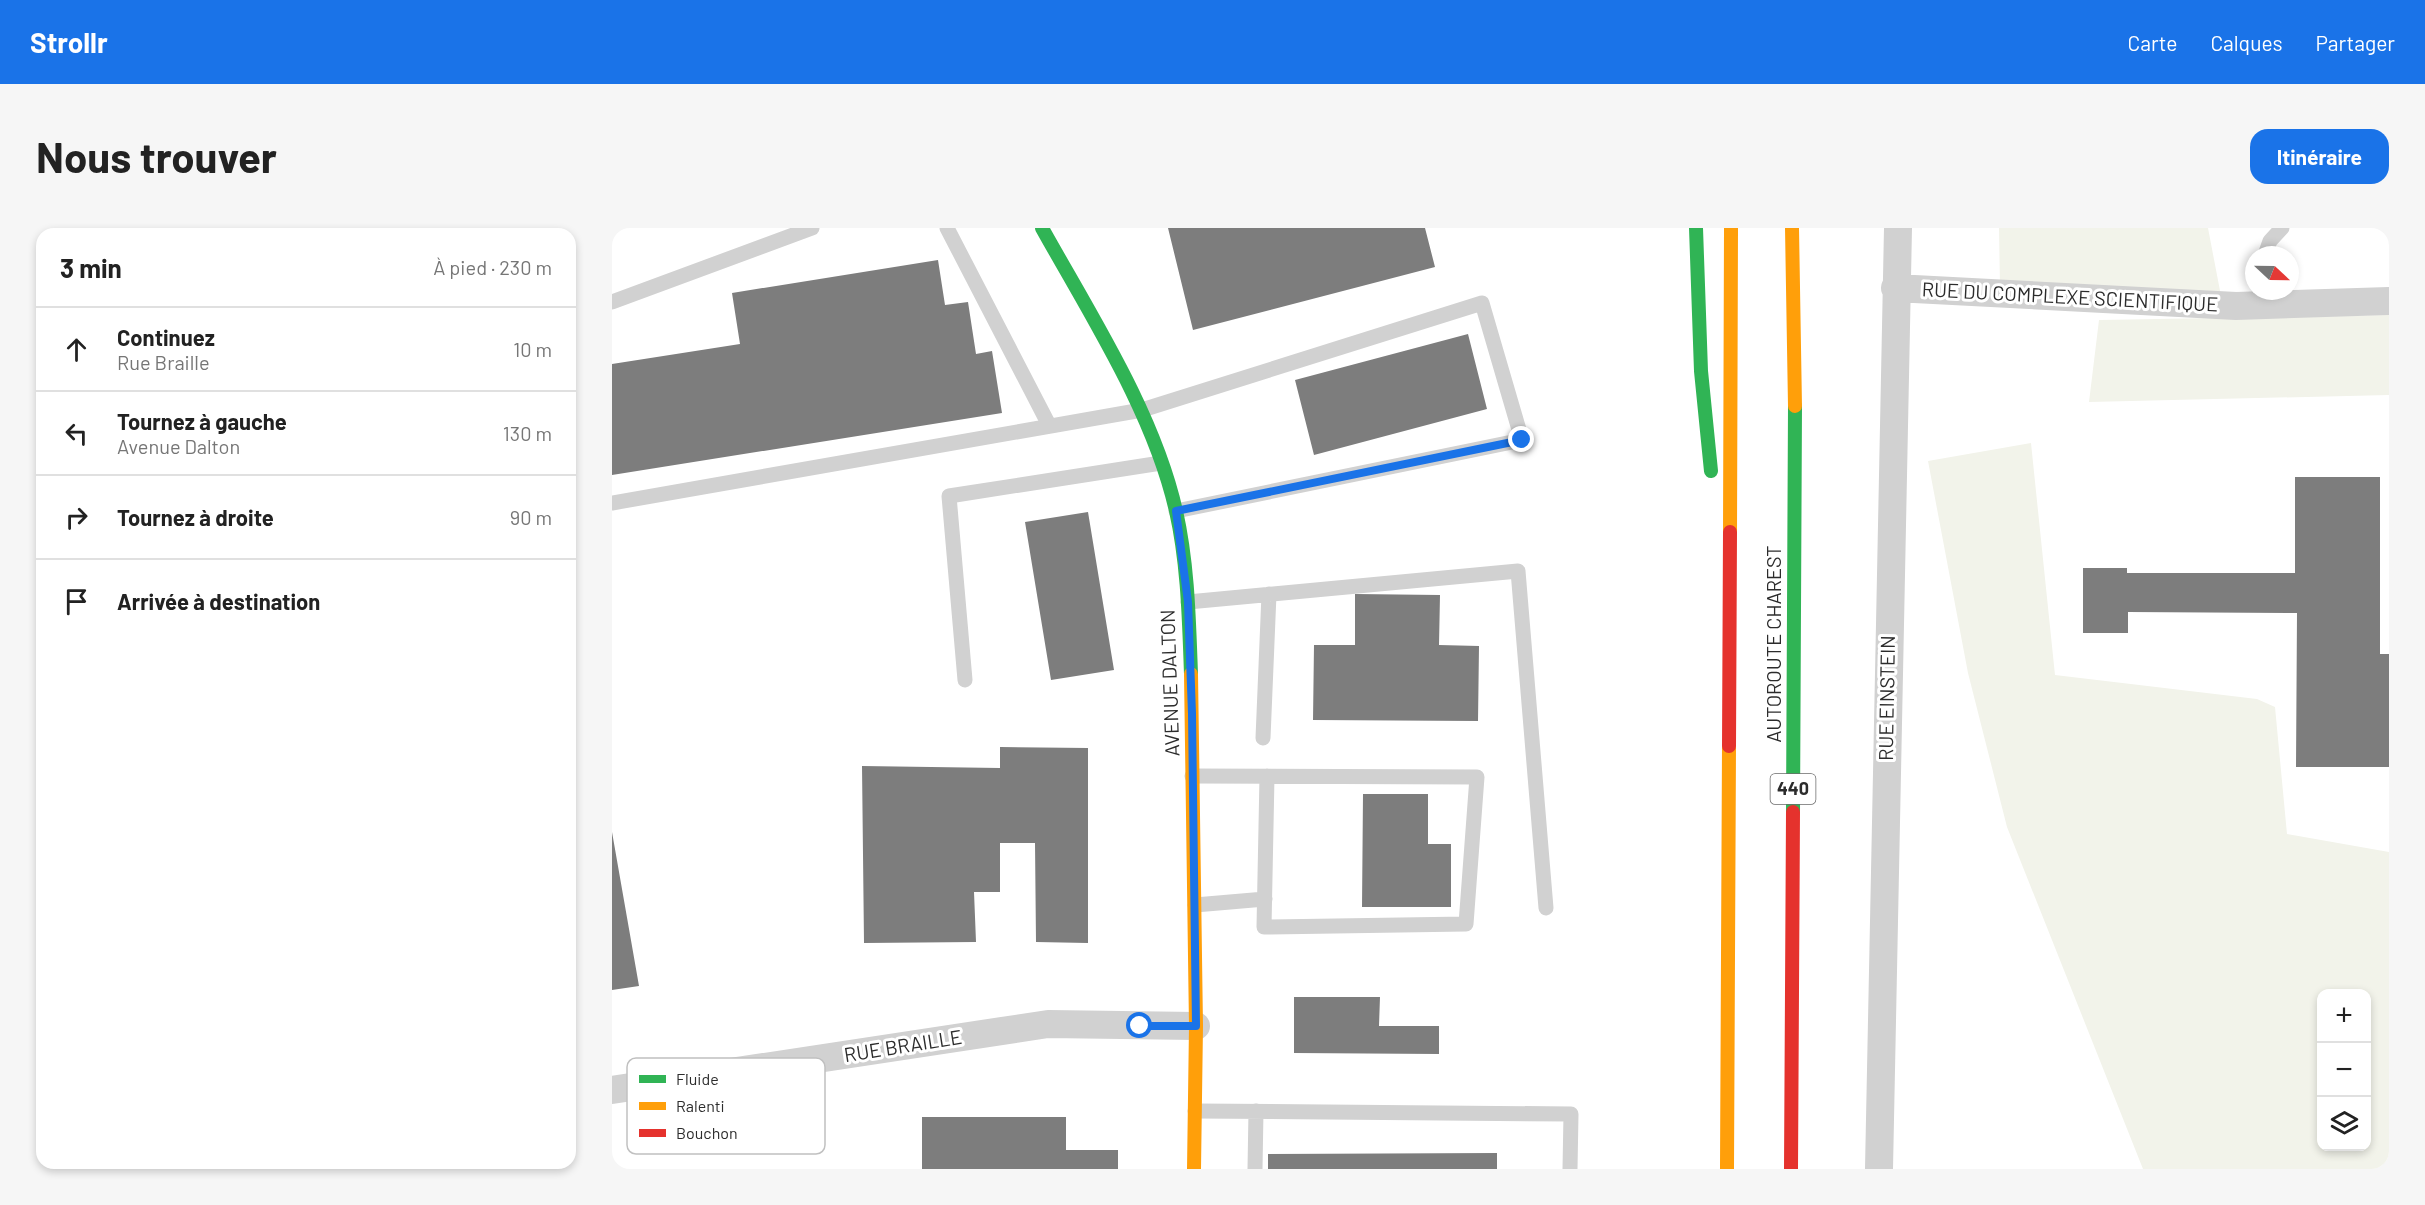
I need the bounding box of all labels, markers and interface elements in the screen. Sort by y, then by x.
text: Strollr [30,25,108,59]
text: Carte [2128,30,2177,55]
text: Calques [2210,30,2283,55]
text: Partager [2316,30,2395,55]
button: Itinéraire [2250,129,2389,184]
text: Nous trouver [36,131,277,181]
north arrow [2245,246,2299,300]
text: 3 min [60,252,122,283]
text: À pied · 230 m [433,255,552,279]
street label: RUE DU COMPLEXE SCIENTIFIQUE [1921,276,2219,316]
text: Continuez [117,324,215,350]
icon: ahead [60,333,93,366]
text: 10 m [513,337,552,361]
text: Rue Braille [117,350,210,374]
text: Tournez à gauche [117,408,287,434]
icon: left [60,417,93,450]
text: 130 m [503,421,552,445]
route end [1508,426,1534,452]
text: Avenue Dalton [117,434,240,458]
icon: right [60,501,93,534]
text: Tournez à droite [117,504,274,530]
text: 90 m [510,505,552,529]
street label: AUTOROUTE CHAREST [1761,545,1785,743]
icon: arrive [60,585,93,618]
text: Arrivée à destination [117,588,320,614]
street label: AVENUE DALTON [1154,609,1184,757]
street label: RUE EINSTEIN [1873,635,1899,761]
road number: 440 [1770,774,1816,804]
map controls [2317,989,2371,1151]
button: + [2317,989,2371,1043]
route start [1126,1012,1152,1038]
street label: RUE BRAILLE [842,1024,963,1066]
button: − [2317,1043,2371,1097]
legend [627,1058,825,1154]
text: Fluide [676,1069,719,1088]
text: Ralenti [676,1096,725,1115]
button: layers [2317,1097,2371,1151]
text: Bouchon [676,1123,738,1142]

